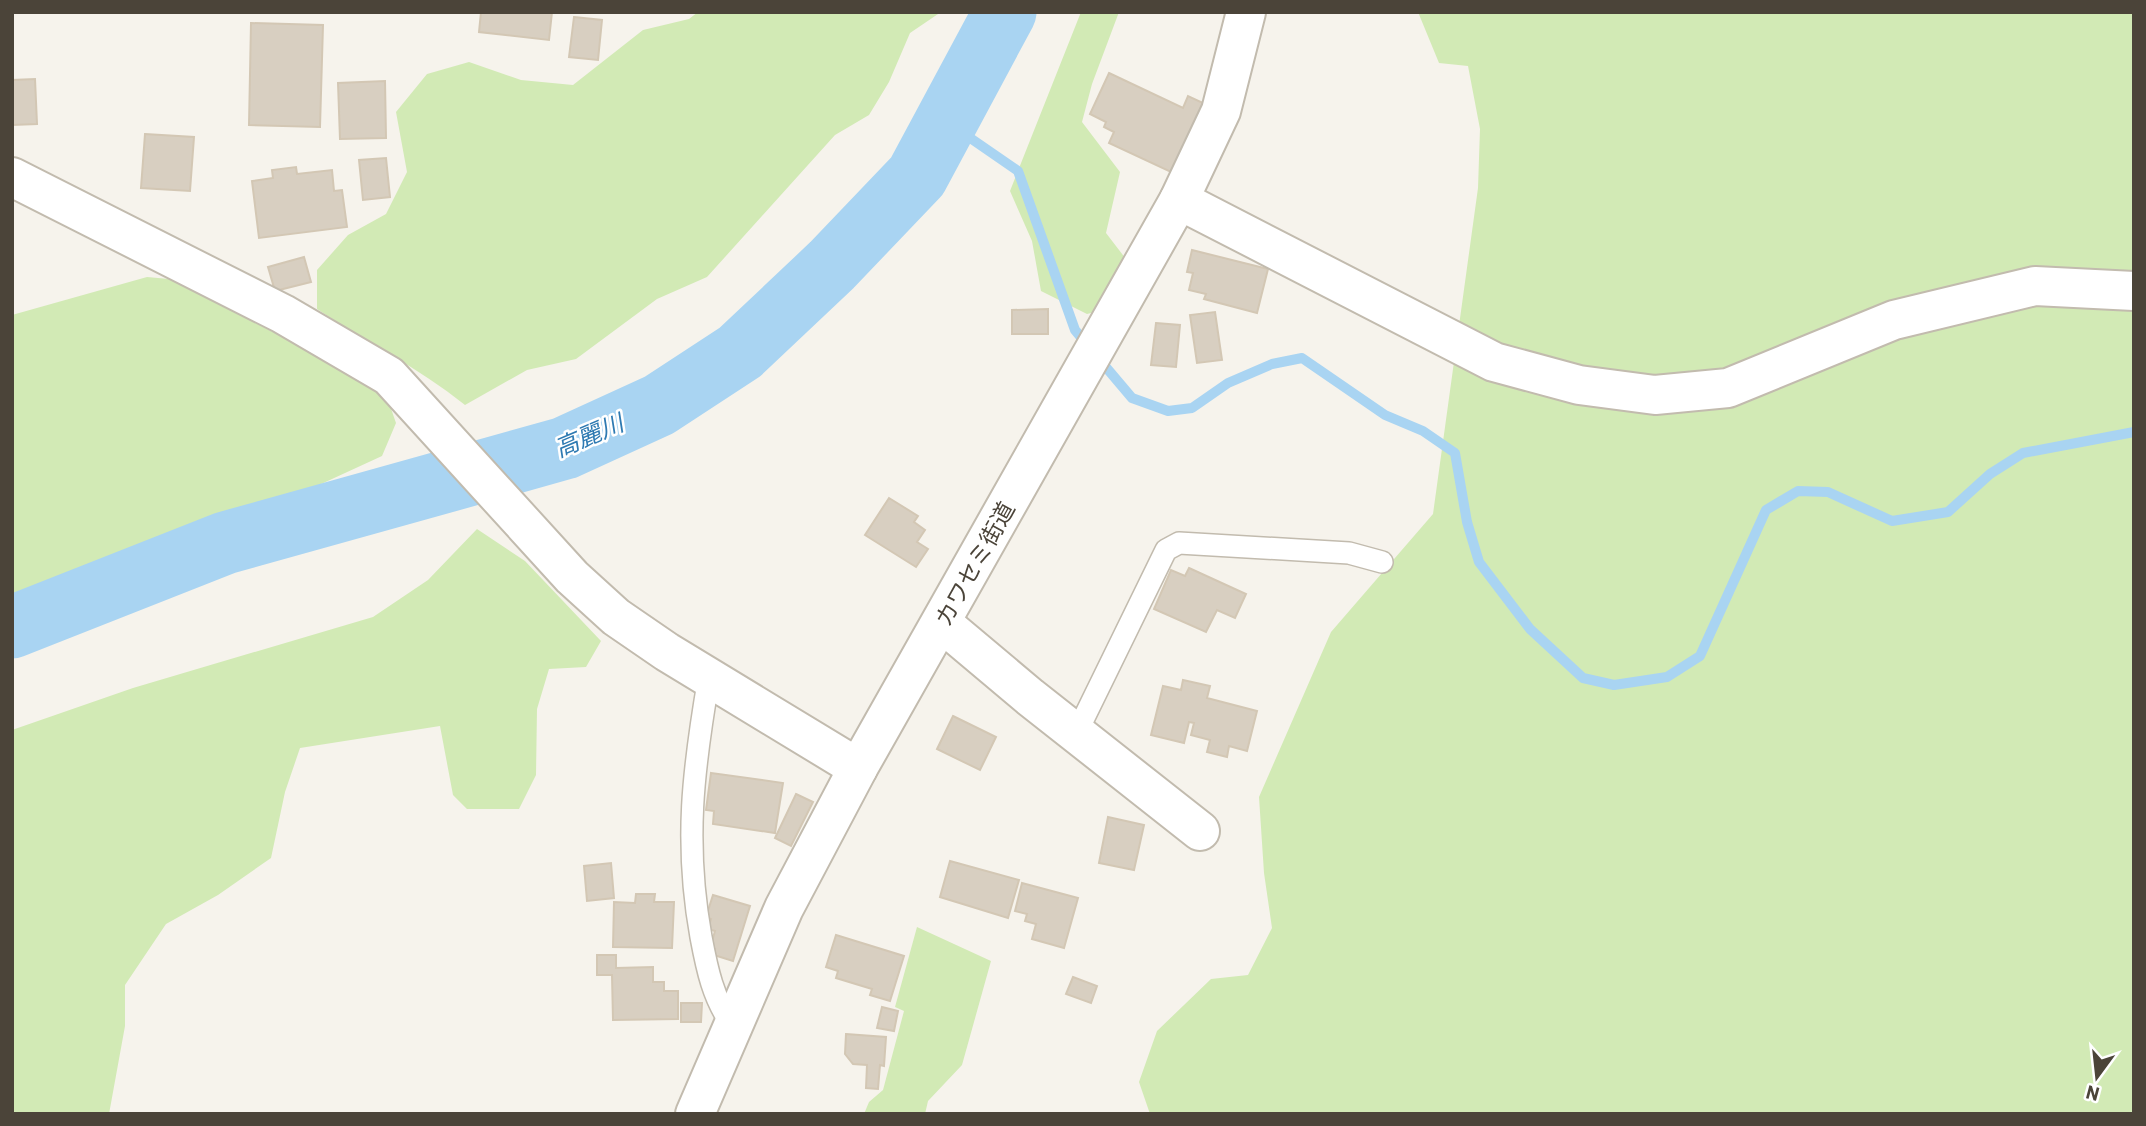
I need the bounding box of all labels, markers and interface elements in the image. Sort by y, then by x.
water label: 高麗川 [550,406,630,462]
street label: カワセミ街道 [928,496,1020,631]
north arrow [2062,1042,2132,1112]
text: N [2083,1081,2102,1107]

